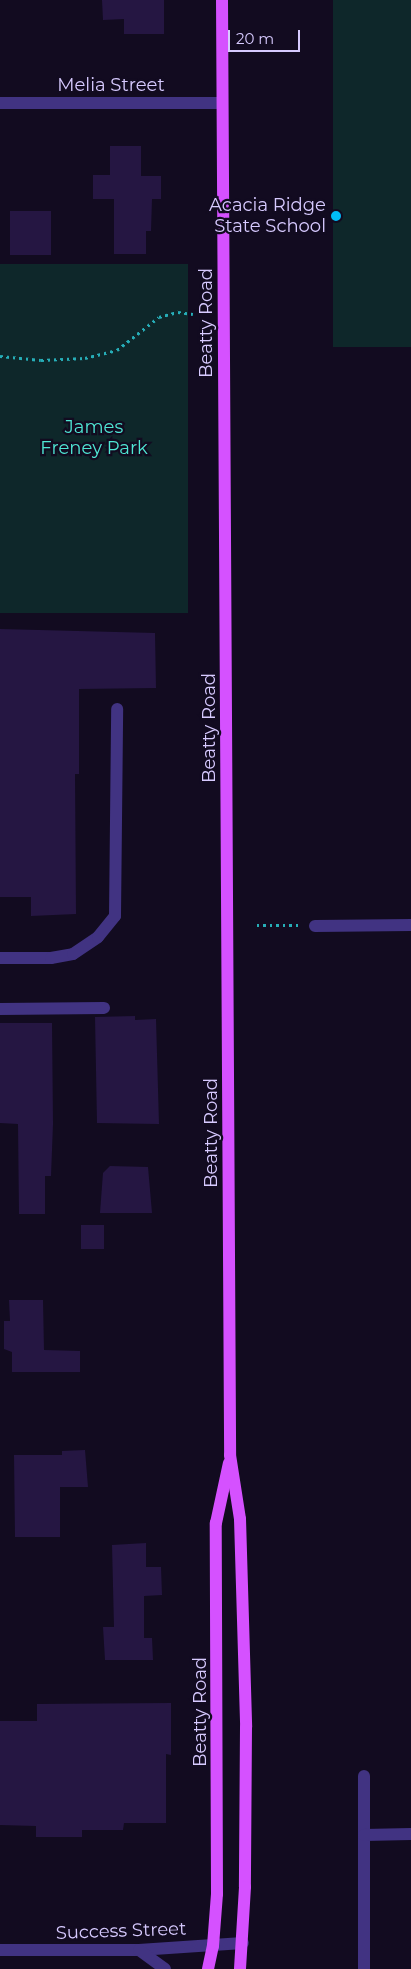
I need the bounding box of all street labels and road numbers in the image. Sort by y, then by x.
street label: Melia Street [57,74,165,96]
street label: Beatty Road [195,268,217,378]
street label: Beatty Road [198,673,220,783]
street label: Beatty Road [200,1078,222,1188]
street label: Beatty Road [189,1657,211,1767]
street label: Success Street [55,1918,187,1944]

